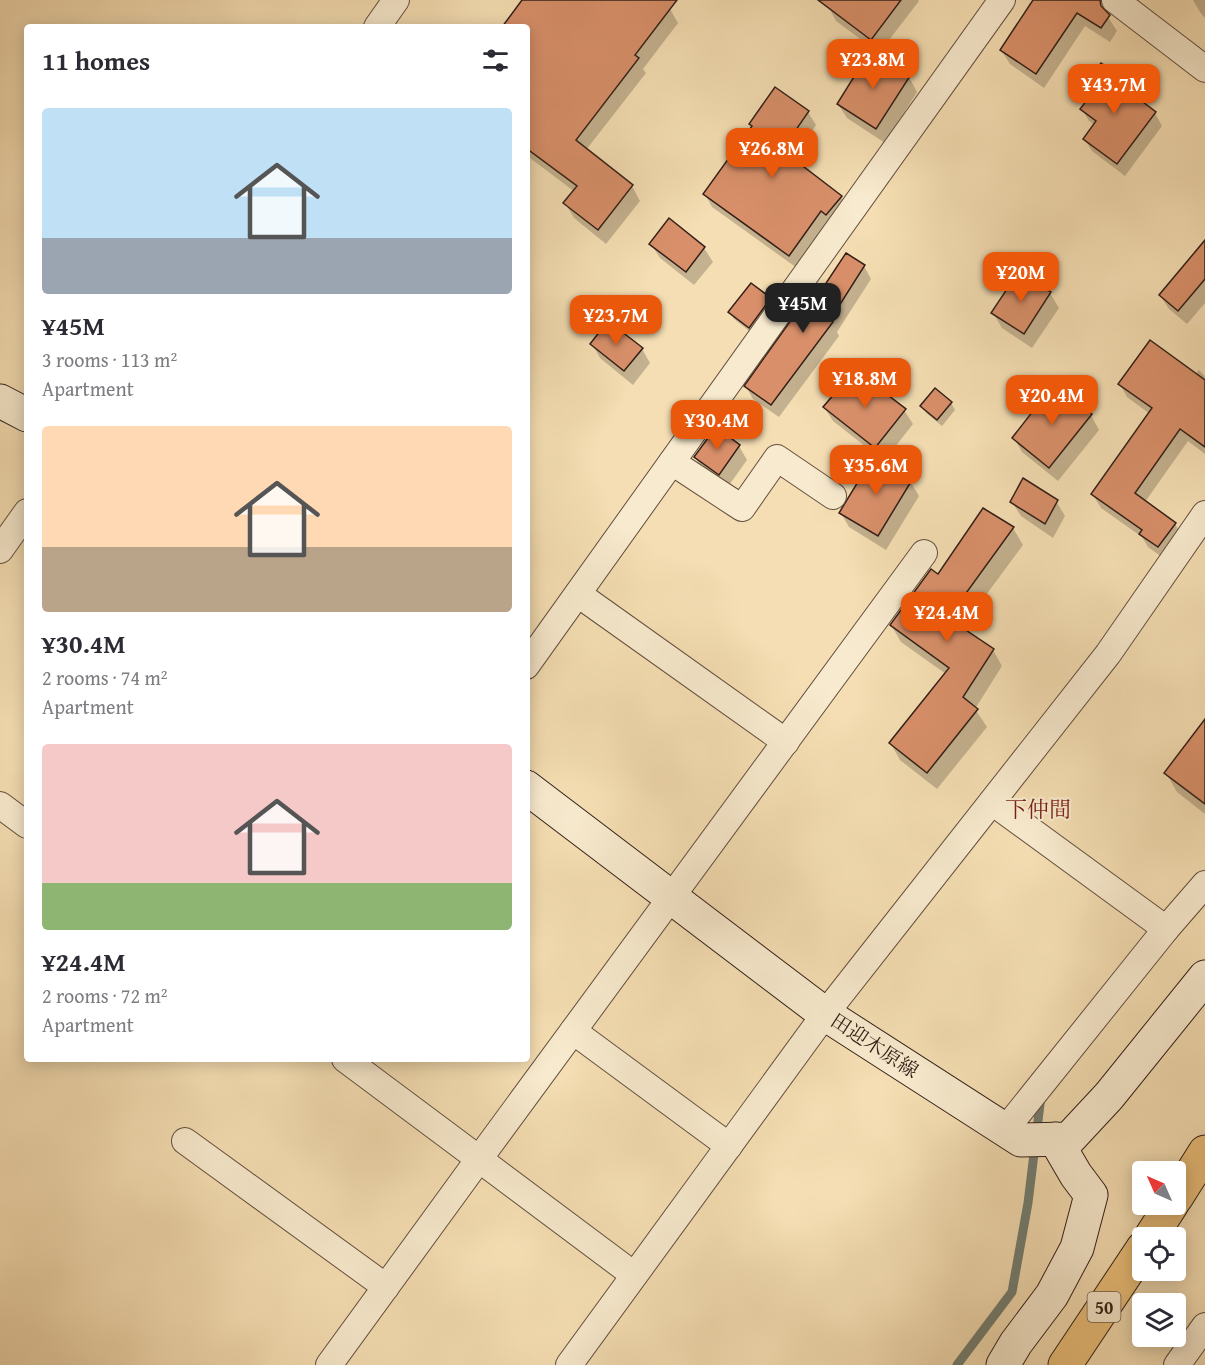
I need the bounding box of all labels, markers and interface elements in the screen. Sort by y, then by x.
pin: ¥23.8M [824,39,922,90]
text: 11 homes [42,41,150,80]
icon: filters [479,44,512,77]
text: ¥23.8M [841,44,905,73]
pin: ¥43.7M [1065,64,1163,115]
text: ¥43.7M [1082,69,1146,98]
pin: ¥26.8M [723,128,821,179]
text: ¥26.8M [740,133,804,162]
icon: home [223,147,331,255]
pin: ¥20M [985,252,1057,303]
text: ¥20M [997,257,1045,286]
pin: ¥45M [767,283,839,334]
text: ¥45M [779,288,827,317]
pin: ¥23.7M [567,295,665,346]
text: ¥23.7M [584,300,648,329]
text: ¥45M [42,306,105,345]
text: 3 rooms · 113 m² [42,345,177,374]
pin: ¥18.8M [816,358,914,409]
text: ¥18.8M [833,363,897,392]
text: Apartment [42,374,134,403]
pin: ¥20.4M [1003,375,1101,426]
text: ¥20.4M [1020,380,1084,409]
pin: ¥30.4M [668,400,766,451]
text: ¥30.4M [685,405,749,434]
pin: ¥35.6M [827,445,925,496]
text: ¥35.6M [844,450,908,479]
icon: home [223,465,331,573]
pin: ¥24.4M [898,592,996,643]
text: ¥24.4M [915,597,979,626]
text: ¥30.4M [42,624,126,663]
text: 2 rooms · 74 m² [42,663,168,692]
text: Apartment [42,692,134,721]
icon: home [223,783,331,891]
district label: 下仲間 [1005,793,1071,825]
text: ¥24.4M [42,942,126,981]
text: 2 rooms · 72 m² [42,981,168,1010]
street label: 田迎木原線 [825,1006,925,1084]
text: Apartment [42,1010,134,1039]
north arrow [1132,1161,1186,1215]
map controls [1132,1161,1186,1347]
button: locate [1132,1227,1186,1281]
road number: 50 [1088,1292,1120,1322]
button: layers [1132,1293,1186,1347]

